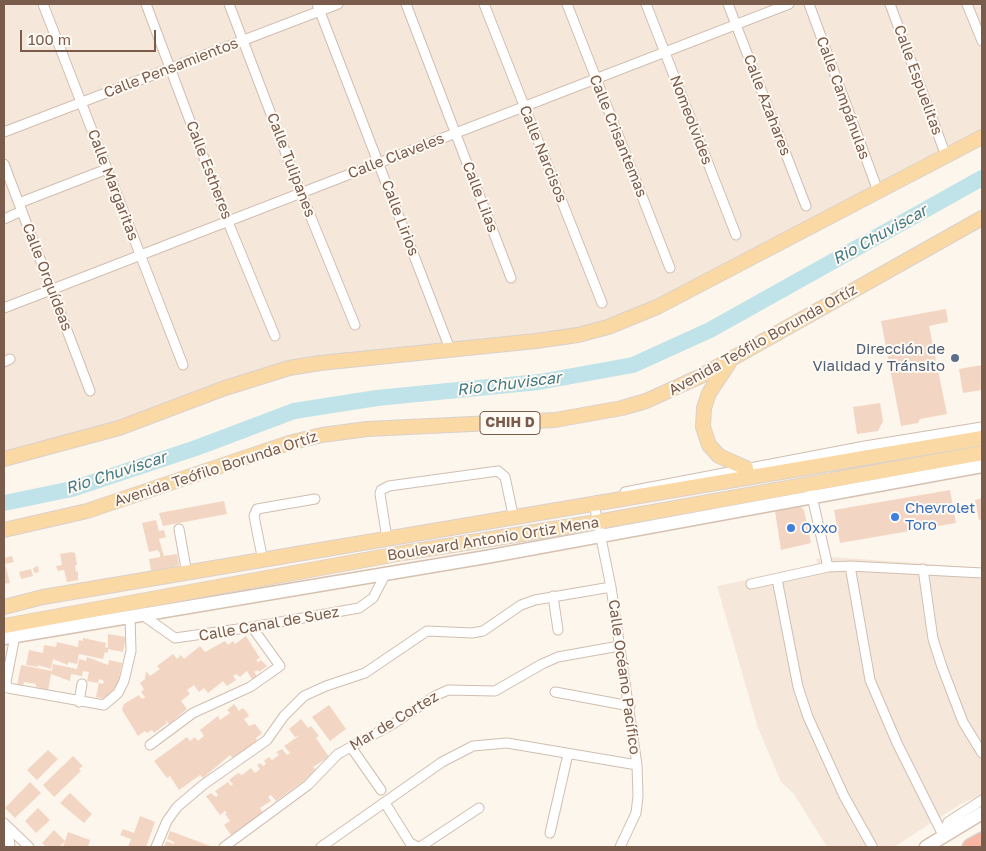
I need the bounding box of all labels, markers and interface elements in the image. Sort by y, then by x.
scale bar [22,20,159,52]
street label: Calle Espuelitas [890,22,946,138]
text: 100 m [28,30,71,48]
street label: Calle Pensamientos [101,34,241,102]
street label: Calle Campánulas [812,34,874,162]
street label: Calle Azahares [739,52,795,158]
street label: Calle Crisantemas [585,72,651,200]
street label: Nomeolvides [666,73,716,167]
street label: Calle Narcisos [515,103,571,205]
street label: Calle Tulipanes [263,110,319,220]
street label: Calle Estheres [182,118,236,222]
street label: Calle Margaritas [84,127,142,243]
street label: Calle Claveles [345,129,447,183]
street label: Calle Lilas [458,159,502,235]
street label: Calle Lirios [377,177,423,259]
water label: Rio Chuviscar [829,201,931,269]
street label: Calle Orquídeas [18,221,76,333]
street label: Avenida Teófilo Borunda Ortíz [666,281,860,399]
place label: Dirección de Vialidad y Tránsito [812,340,945,375]
marker: Dirección de Vialidad y Tránsito [949,352,961,364]
water label: Rio Chuviscar [456,368,562,400]
road number: CHIH D [480,412,540,434]
street label: Avenida Teófilo Borunda Ortíz [112,428,320,510]
water label: Rio Chuviscar [63,448,169,498]
place label: Chevrolet Toro [905,499,975,534]
marker: Chevrolet Toro [889,511,901,523]
street label: Boulevard Antonio Ortiz Mena [386,513,600,565]
place label: Oxxo [801,519,837,537]
marker: Oxxo [785,522,797,534]
street label: Calle Océano Pacífico [604,598,644,756]
street label: Calle Canal de Suez [197,603,341,645]
street label: Mar de Cortez [346,687,442,755]

